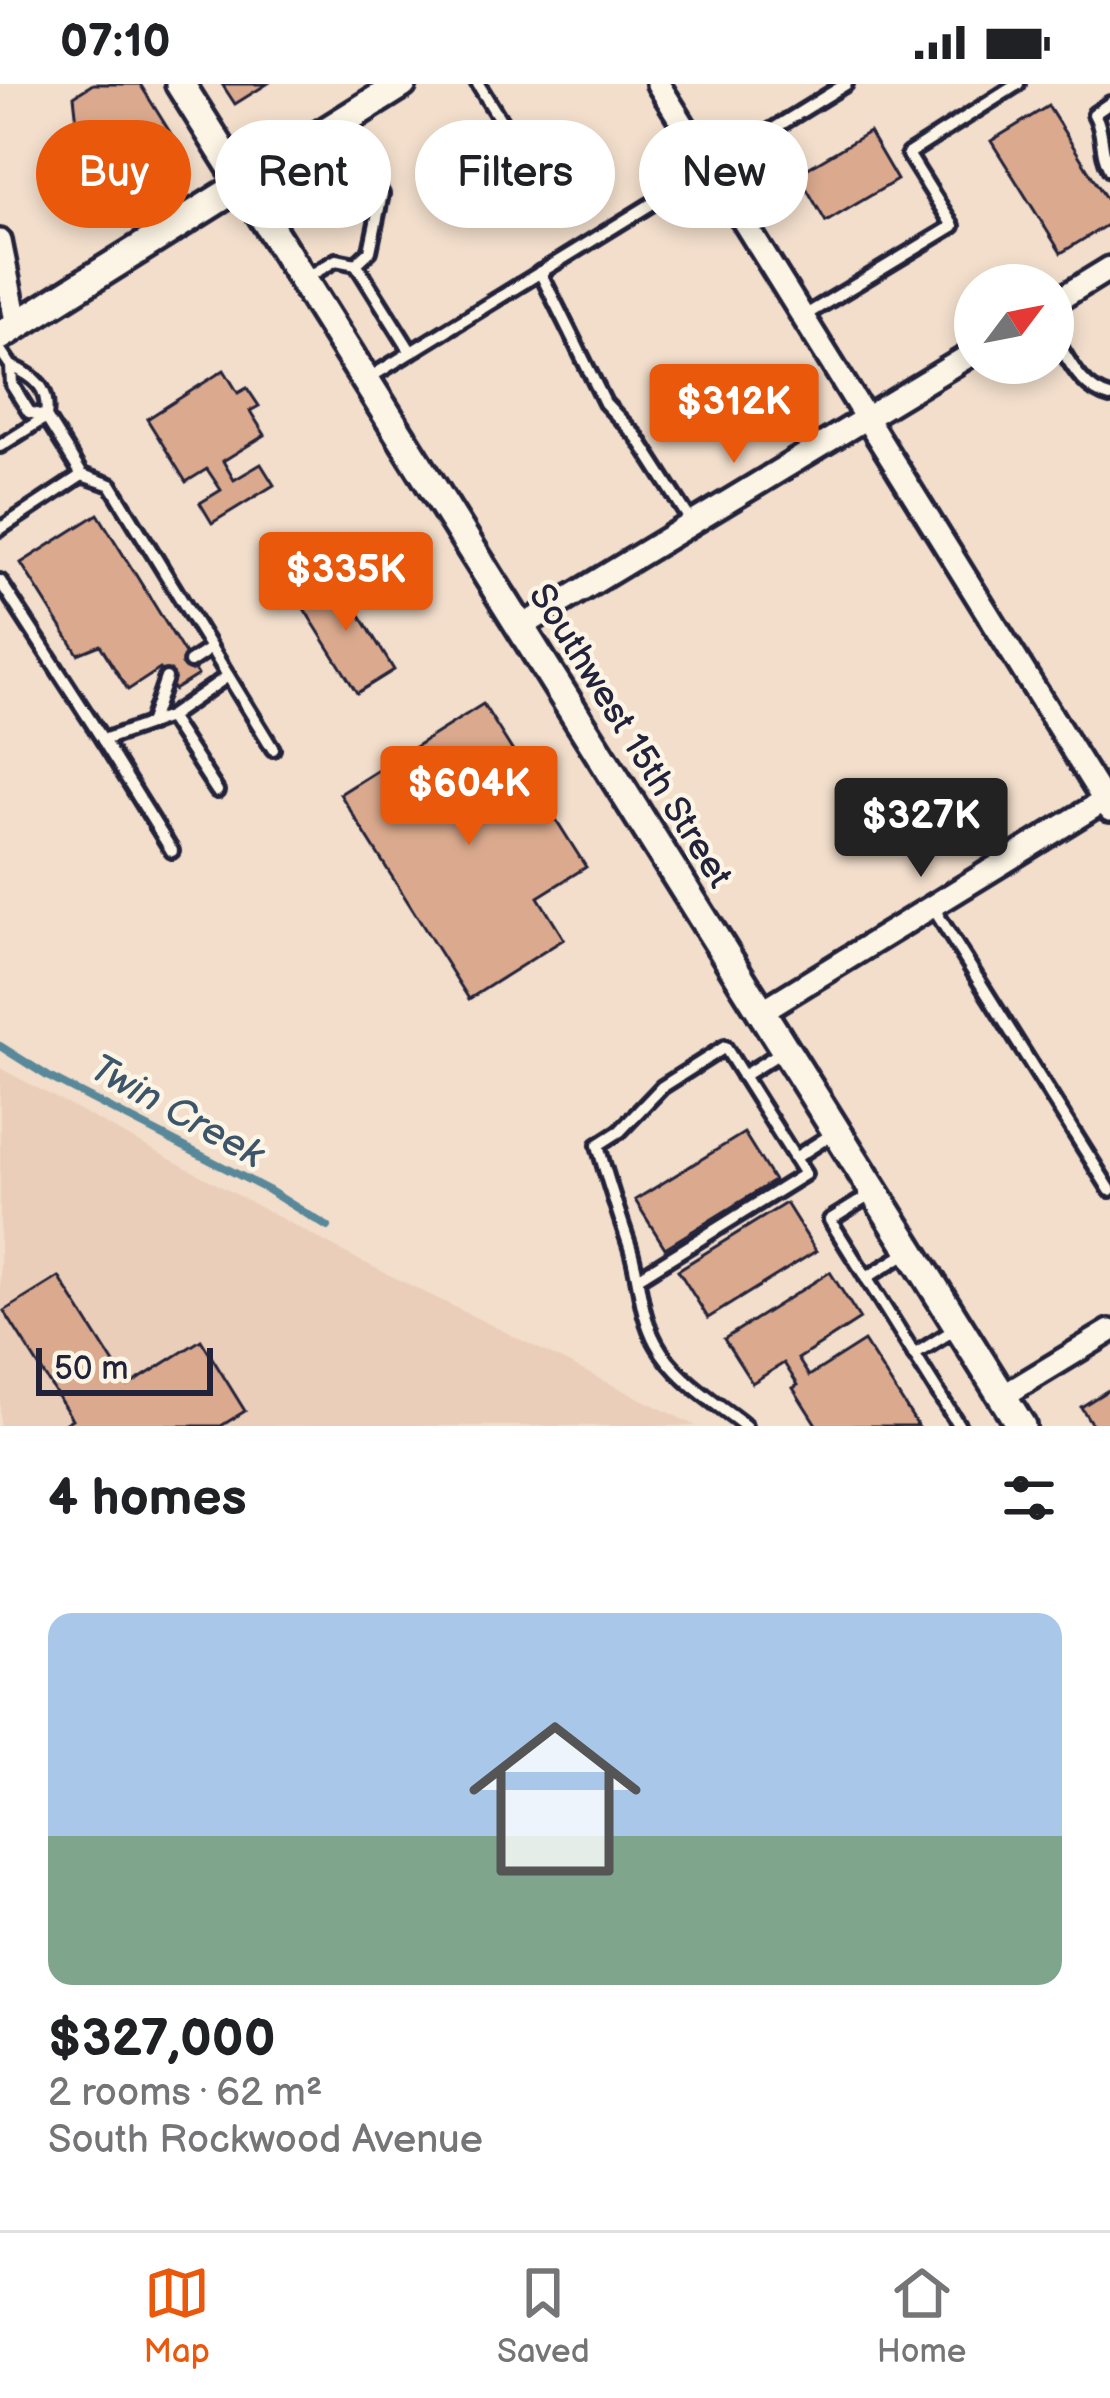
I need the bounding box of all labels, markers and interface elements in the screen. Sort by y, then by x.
text: 07:10 [60,15,171,70]
chip: Buy [36,120,191,228]
chip: Rent [215,120,391,228]
chip: Filters [415,120,615,228]
chip: New [639,120,808,228]
north arrow [954,264,1074,384]
map controls [954,264,1074,384]
pin: $312K [650,364,818,466]
text: $312K [677,379,791,426]
pin: $335K [262,532,430,634]
text: $335K [286,547,406,594]
street label: Southwest 15th Street [519,577,741,896]
pin: $604K [385,746,553,848]
text: $604K [407,761,531,808]
pin: $327K [837,778,1005,880]
text: $327K [862,793,980,840]
water label: Twin Creek [82,1045,273,1180]
scale bar [36,1342,213,1395]
text: 50 m [54,1349,129,1389]
icon: filters [996,1465,1062,1531]
text: 4 homes [48,1468,247,1529]
icon: home [447,1691,663,1907]
text: $327,000 [48,2009,275,2070]
text: 2 rooms · 62 m² [48,2070,323,2117]
text: South Rockwood Avenue [48,2117,483,2164]
tab: Map [144,2260,210,2372]
tab: Saved [497,2260,590,2372]
tab: Home [877,2260,966,2372]

